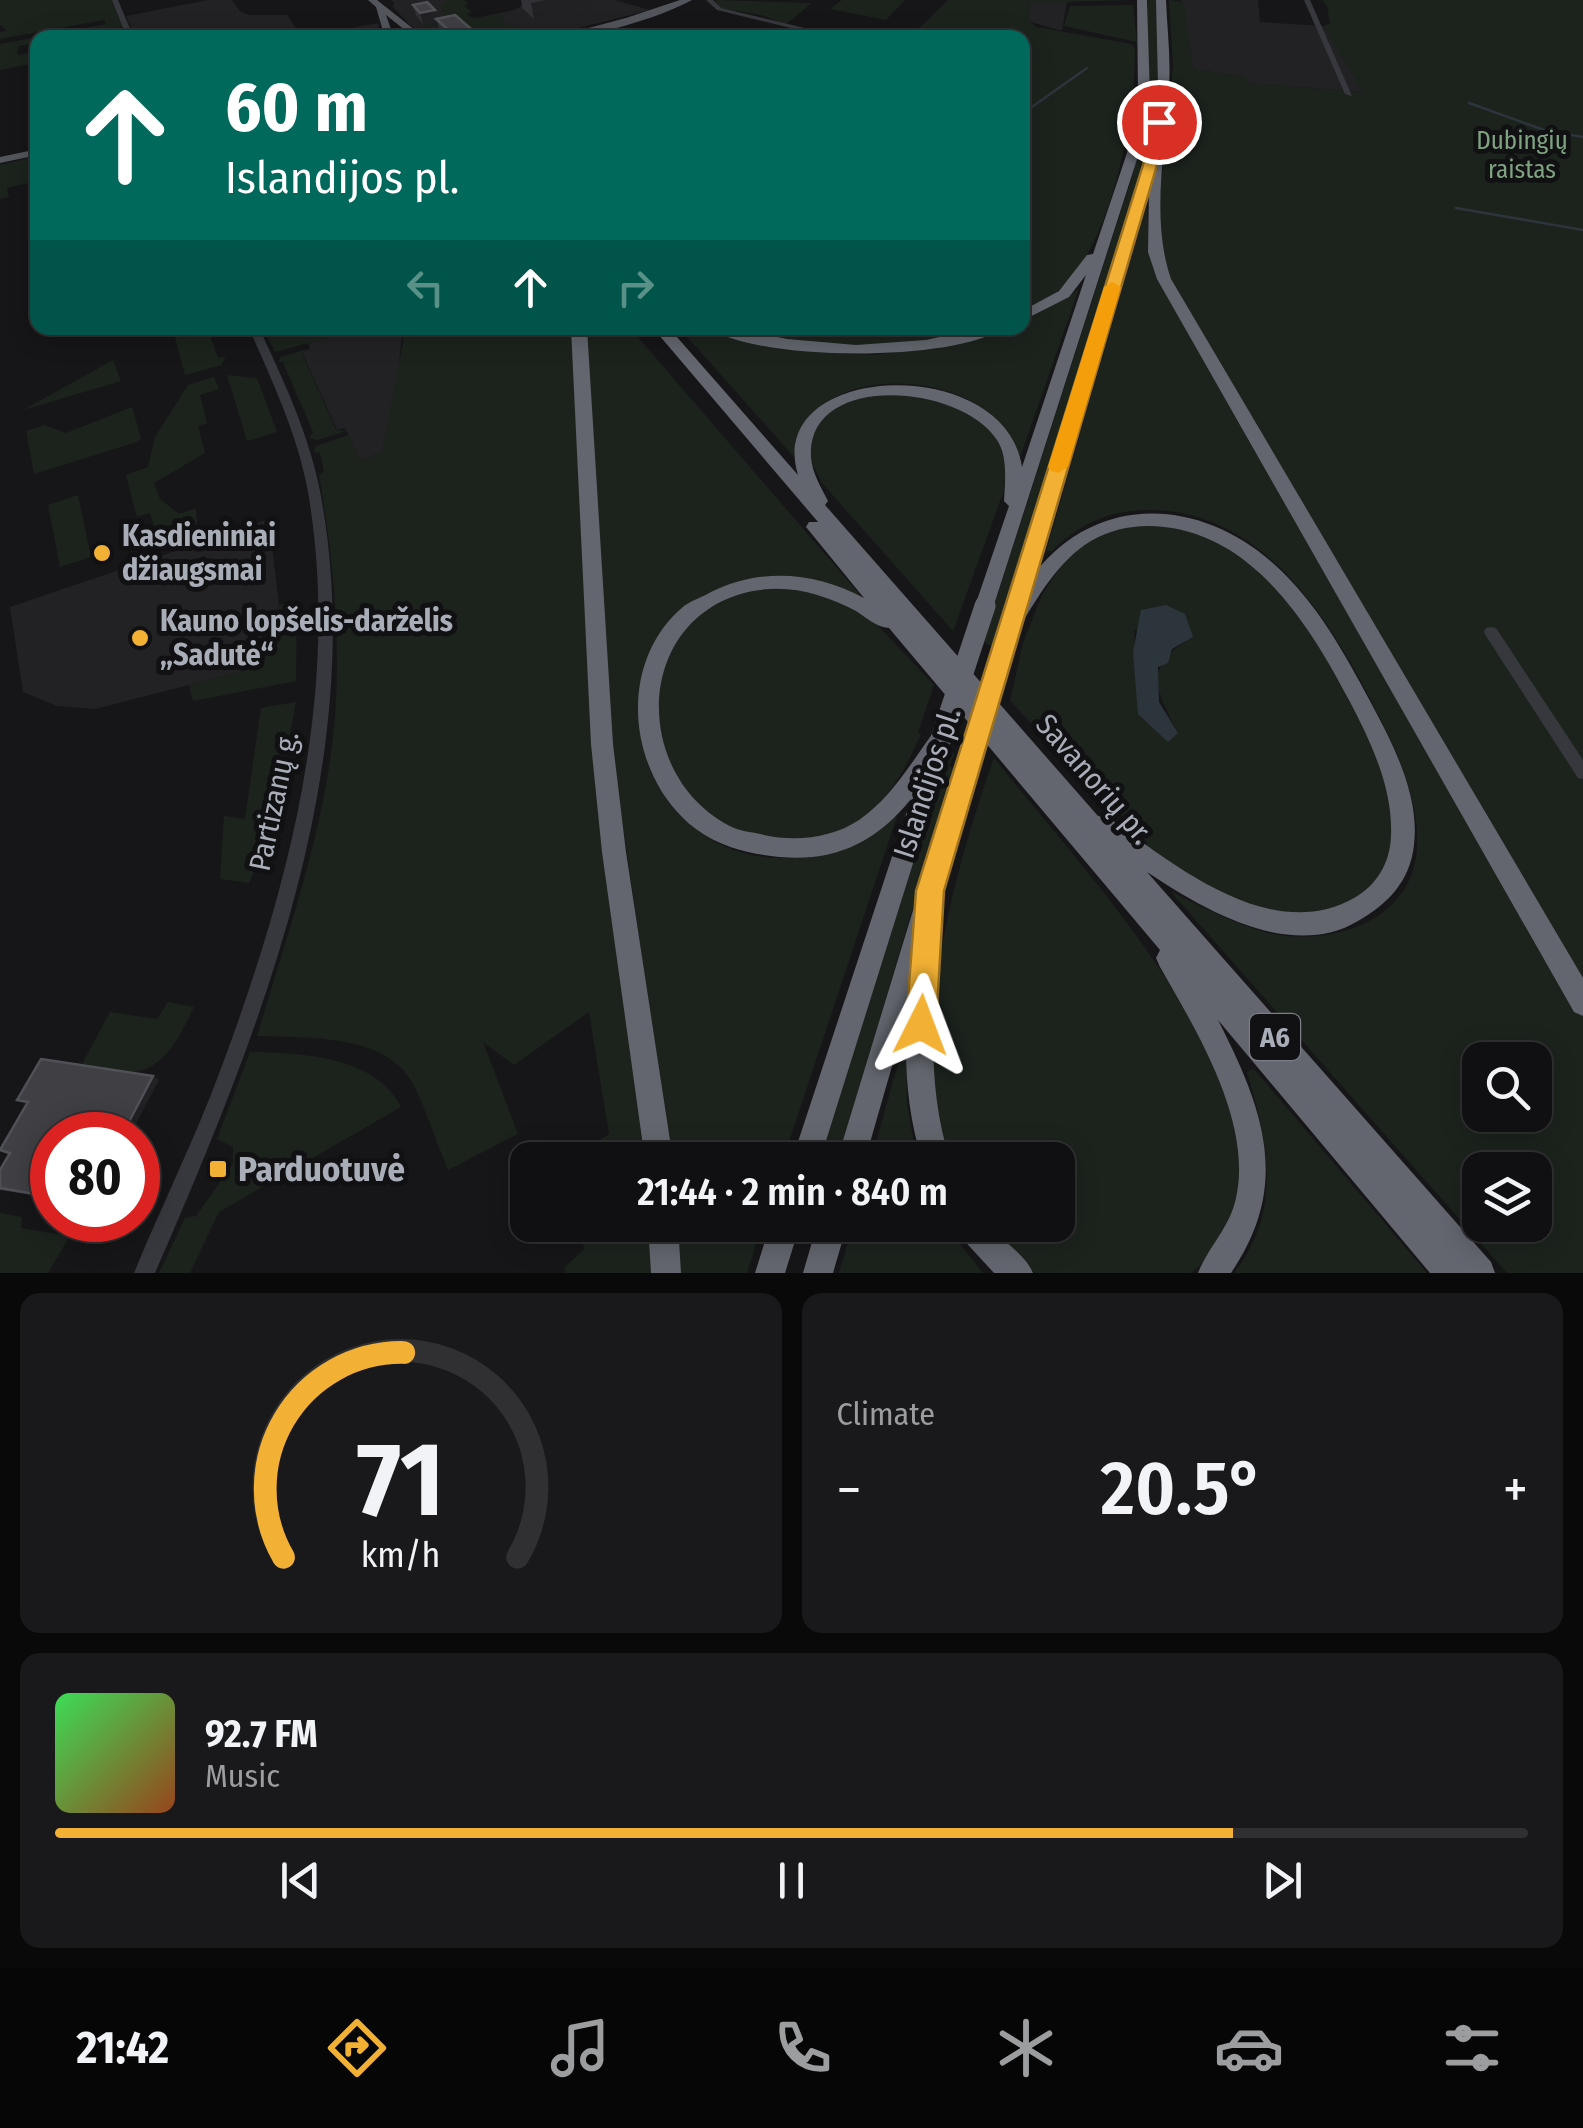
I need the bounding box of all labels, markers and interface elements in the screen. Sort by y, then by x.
text: 60 m [225,66,368,150]
icon: ahead [60,70,190,200]
pin [1117,80,1202,165]
icon: arrive [1132,95,1187,150]
park label: Dubingių raistas [1476,126,1568,185]
text: Islandijos pl. [225,151,459,205]
icon: left [398,260,453,315]
icon: ahead [503,260,558,315]
icon: right [608,260,663,315]
place label: Kasdieniniai džiaugsmai [122,518,276,588]
marker: Kasdieniniai džiaugsmai [91,542,113,564]
place label: Kauno lopšelis-darželis „Sadutė“ [160,603,453,673]
marker: Kauno lopšelis-darželis „Sadutė“ [129,627,151,649]
street label: Islandijos pl. [886,703,968,863]
street label: Savanorių pr. [1028,707,1160,851]
street label: Partizanų g. [242,728,306,874]
position arrow [869,973,973,1077]
road number: A6 [1250,1014,1300,1060]
map controls [1462,1042,1552,1242]
button: search [1462,1042,1552,1132]
speed limit sign: 80 [30,1112,160,1242]
place label: Parduotuvė [238,1148,405,1190]
button: layers [1462,1152,1552,1242]
marker: Parduotuvė [207,1158,229,1180]
text: 21:44 · 2 min · 840 m [637,1169,948,1215]
text: Climate [837,1395,935,1433]
text: 71 [357,1418,445,1543]
text: 20.5° [1101,1444,1264,1534]
text: − [837,1457,861,1523]
text: + [1503,1457,1528,1523]
text: km/h [361,1534,441,1576]
text: 92.7 FM [205,1711,318,1757]
text: Music [205,1757,280,1795]
icon: previous [273,1853,328,1908]
icon: pause [764,1853,819,1908]
icon: next [1255,1853,1310,1908]
icon: directions [322,2013,392,2083]
icon: music [545,2013,615,2083]
icon: phone [768,2013,838,2083]
icon: climate [991,2013,1061,2083]
icon: car [1214,2013,1284,2083]
icon: filters [1437,2013,1507,2083]
text: 21:42 [76,2021,169,2075]

